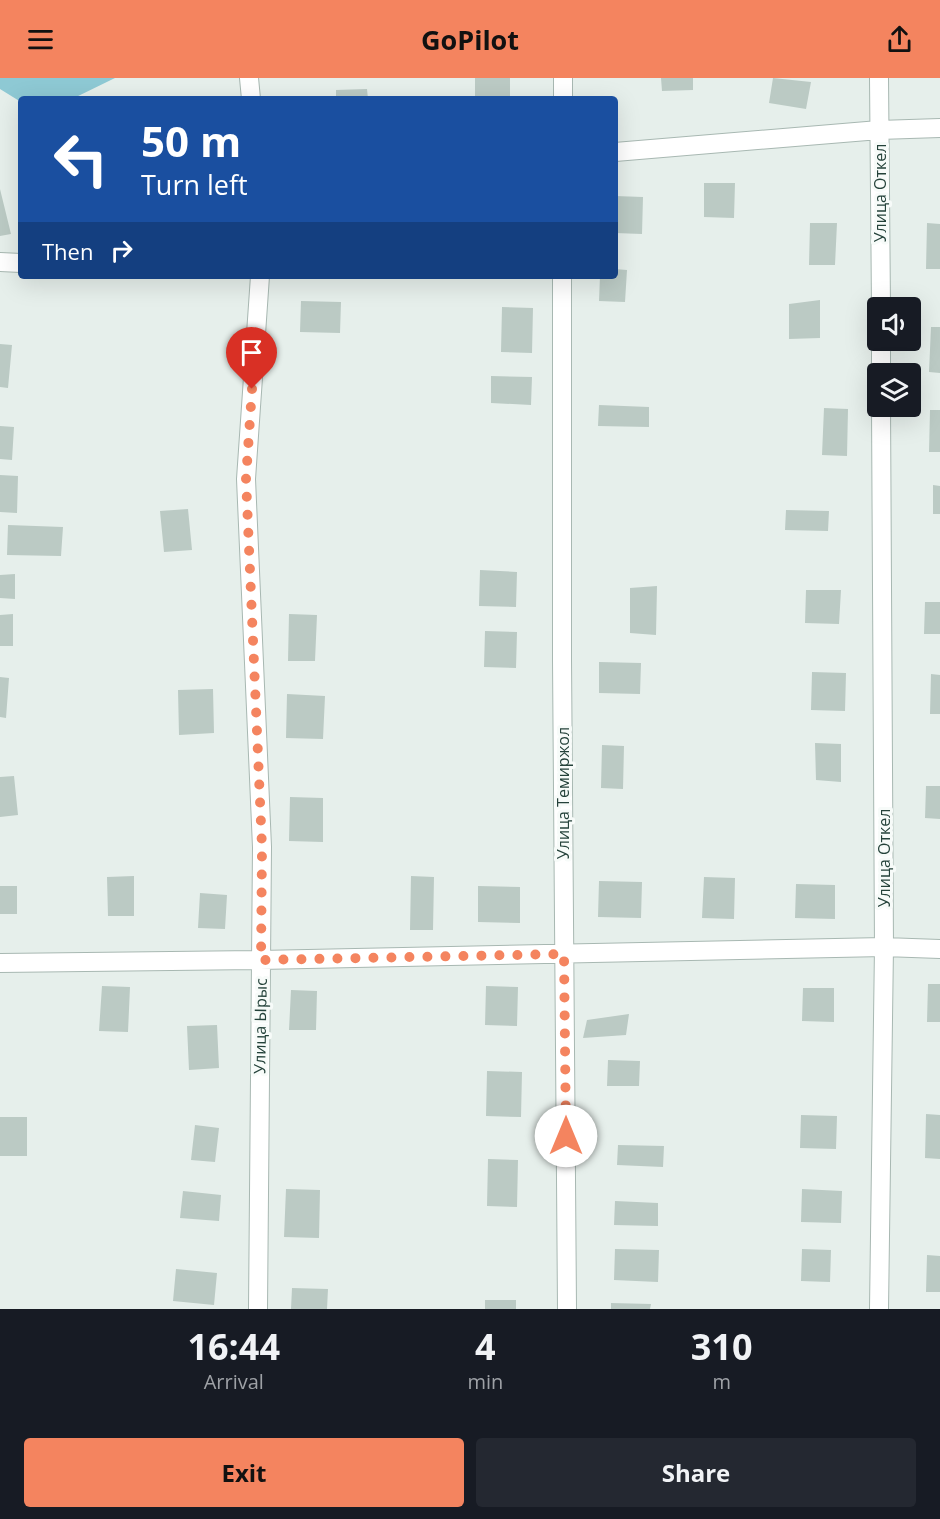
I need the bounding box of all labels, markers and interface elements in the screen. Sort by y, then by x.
text: GoPilot [421,21,519,58]
icon: menu [24,23,57,56]
icon: share [883,23,916,56]
text: 50 m [141,112,241,169]
icon: left [42,120,120,198]
street label: Улица Откел [869,144,891,242]
text: Turn left [141,166,248,203]
icon: right [105,234,138,267]
text: Then [42,236,93,266]
map controls [867,297,921,417]
button: sound [867,297,921,351]
pin [226,327,277,389]
icon: arrive [235,336,268,369]
button: layers [867,363,921,417]
street label: Улица Темиржол [552,727,574,859]
street label: Улица Откел [873,809,895,907]
street label: Улица Ырыс [248,978,272,1074]
position arrow [534,1104,598,1168]
text: 16:44 [187,1322,280,1371]
text: 4 [475,1322,496,1371]
text: 310 [691,1322,753,1371]
text: Arrival [204,1368,264,1395]
text: min [467,1368,503,1395]
text: m [712,1368,731,1395]
button: Exit [24,1438,464,1507]
button: Share [476,1438,916,1507]

